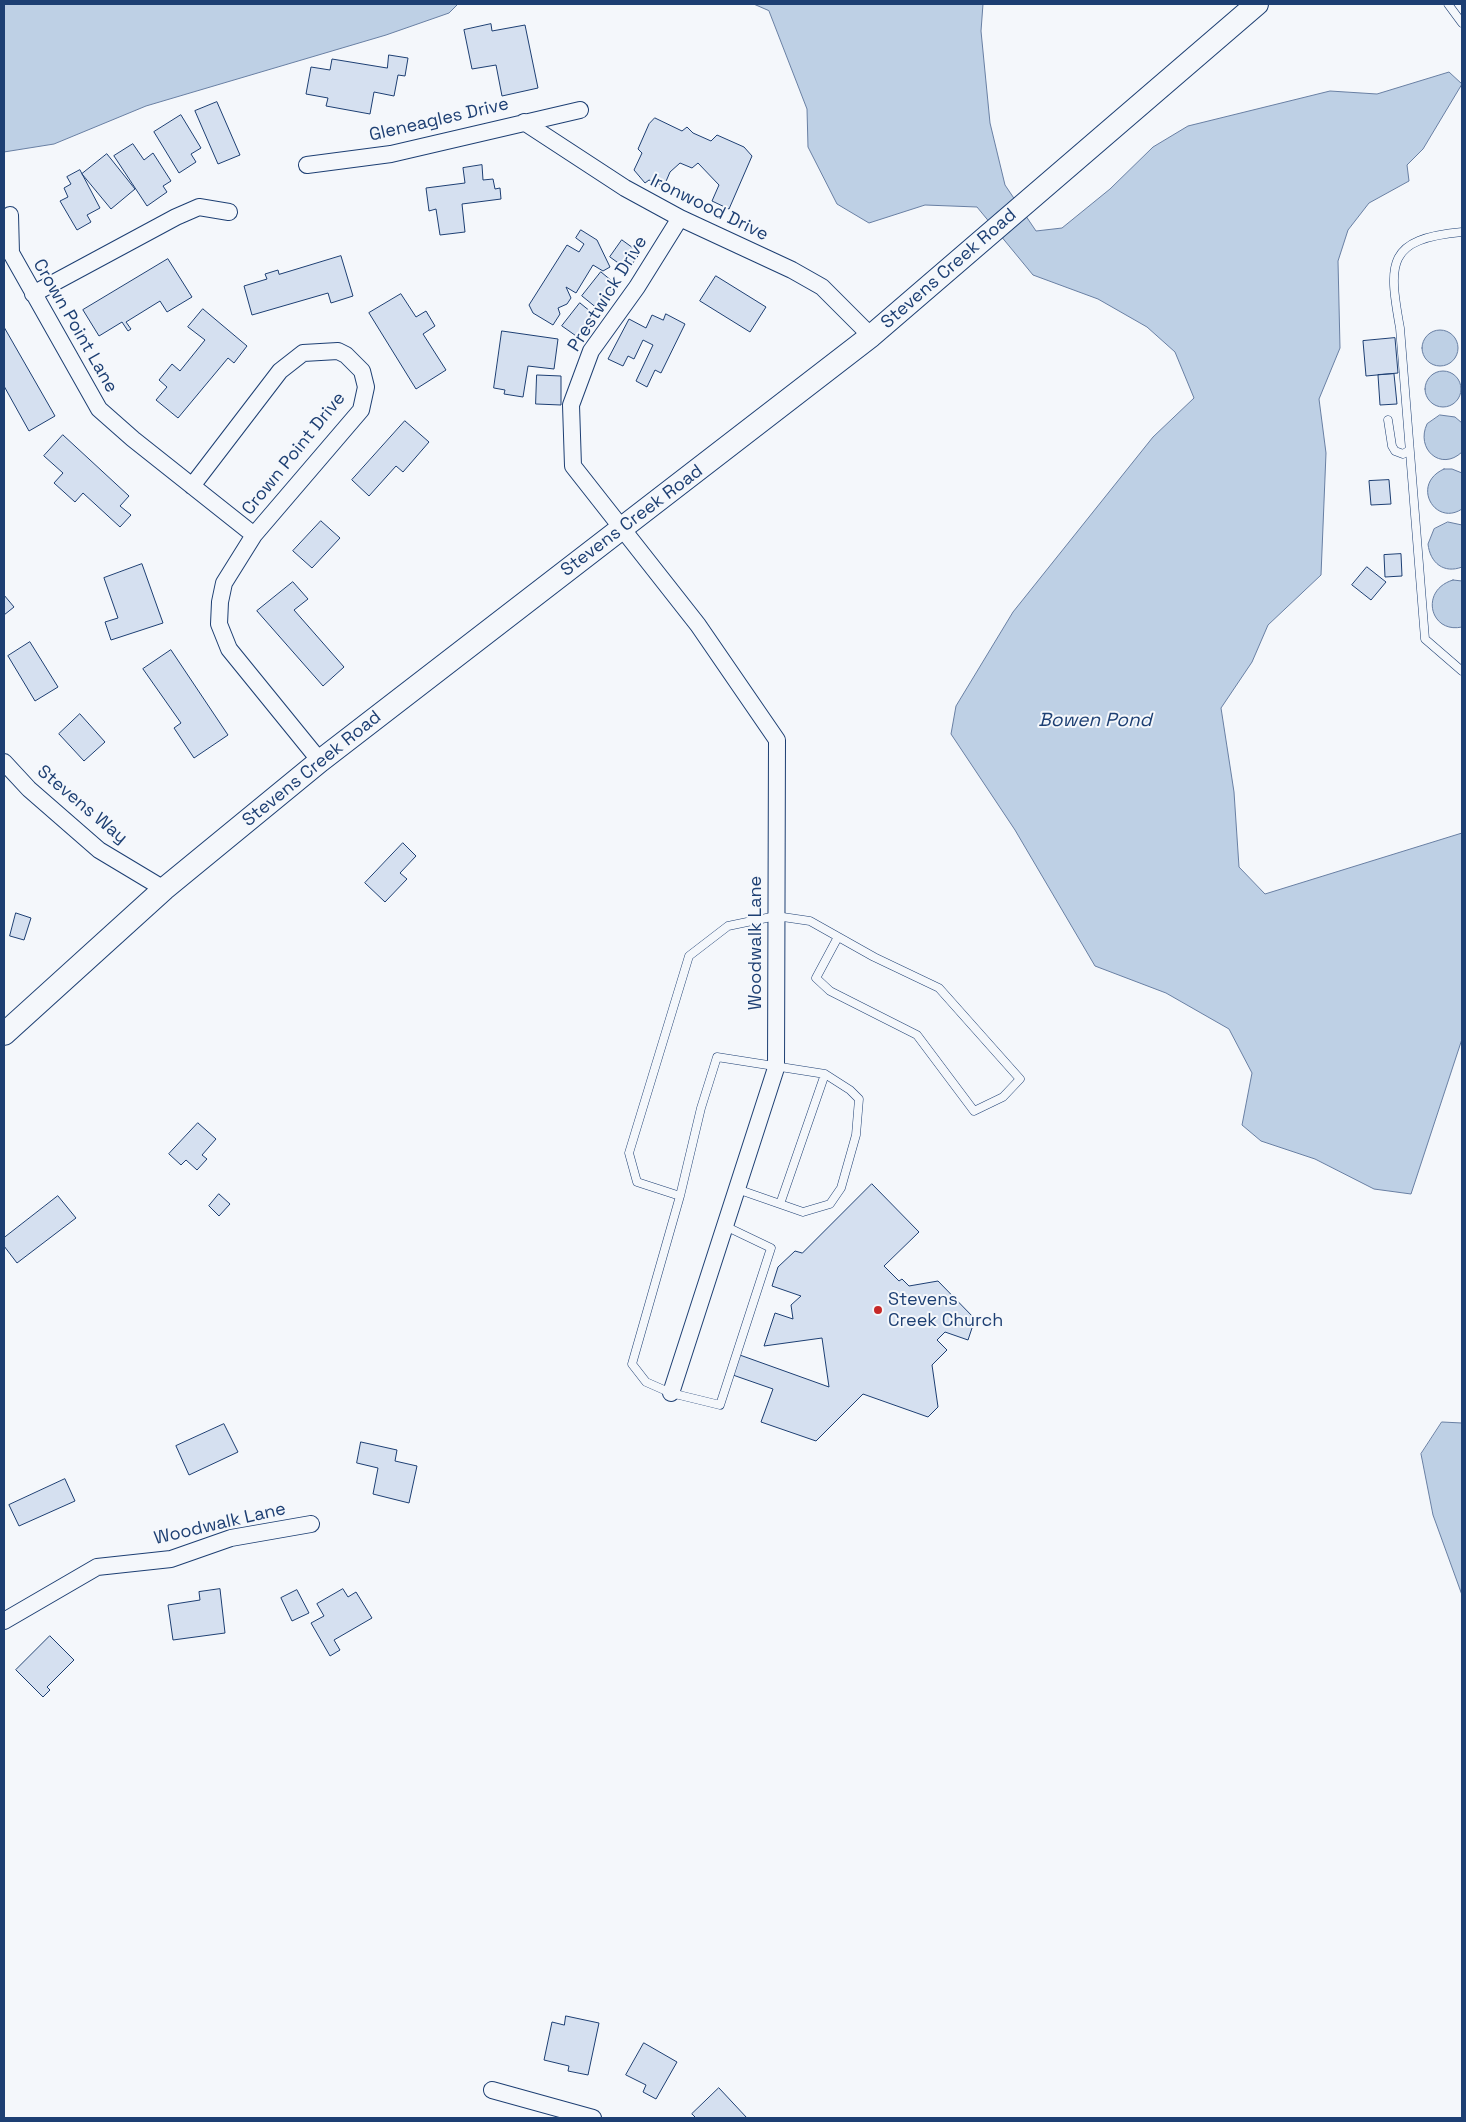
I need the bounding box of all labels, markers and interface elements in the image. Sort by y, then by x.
street label: Gleneagles Drive [367,93,511,147]
street label: Ironwood Drive [646,170,772,246]
street label: Stevens Creek Road [877,204,1021,334]
street label: Prestwick Drive [564,232,652,356]
street label: Crown Point Lane [28,255,122,397]
street label: Crown Point Drive [238,388,350,520]
street label: Stevens Creek Road [557,461,707,581]
street label: Stevens Creek Road [238,706,386,832]
water label: Bowen Pond [1038,710,1152,732]
street label: Stevens Way [32,761,132,849]
street label: Woodwalk Lane [745,876,767,1010]
place label: Stevens Creek Church [888,1289,1003,1332]
marker: Stevens Creek Church [872,1304,884,1316]
street label: Woodwalk Lane [152,1498,288,1550]

